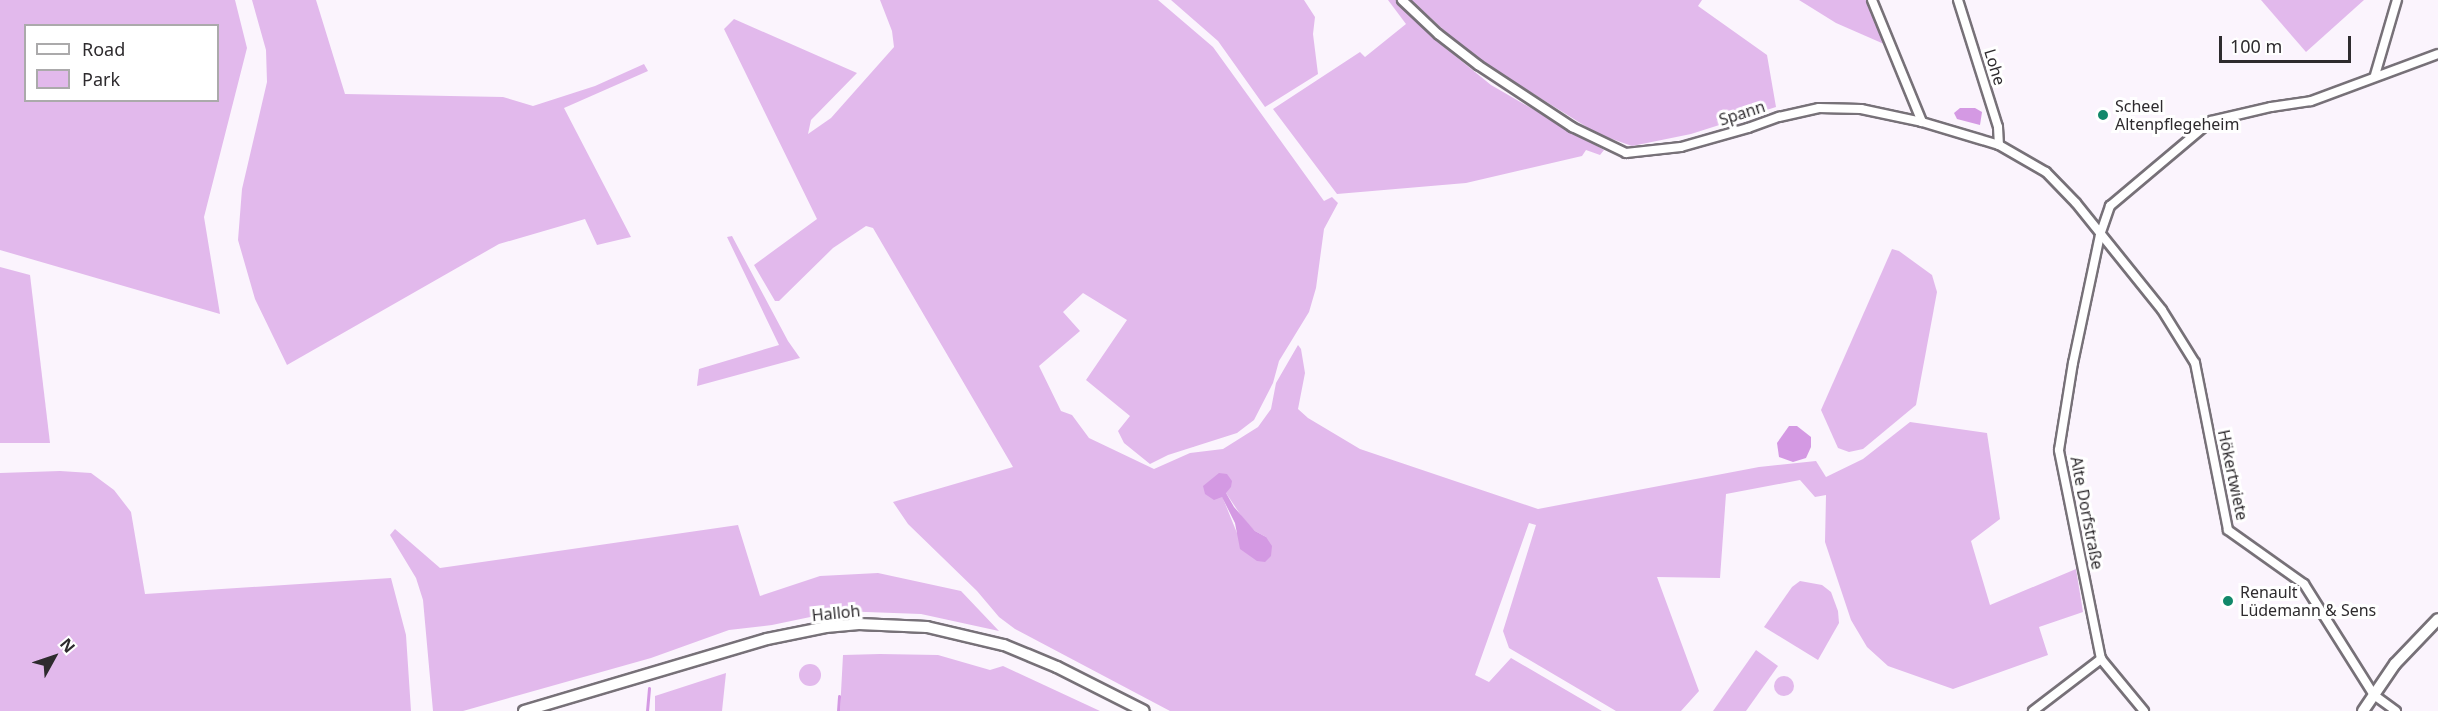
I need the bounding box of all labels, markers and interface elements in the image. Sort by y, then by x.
legend [24,24,219,102]
scale bar [2222,24,2354,62]
text: 100 m [2230,34,2282,58]
text: Road [82,37,125,61]
street label: Lohe [1980,47,2010,87]
text: Park [82,67,120,91]
place label: Scheel Altenpflegeheim [2115,96,2239,134]
street label: Spann [1717,97,1767,129]
marker: Scheel Altenpflegeheim [2096,108,2110,122]
street label: Hökertwiete [2214,428,2252,522]
street label: Alte Dorfstraße [2067,455,2107,571]
place label: Renault Lüdemann & Sens [2240,582,2376,620]
marker: Renault Lüdemann & Sens [2221,594,2235,608]
street label: Halloh [811,601,861,625]
north arrow [24,627,84,687]
text: N [55,633,80,657]

